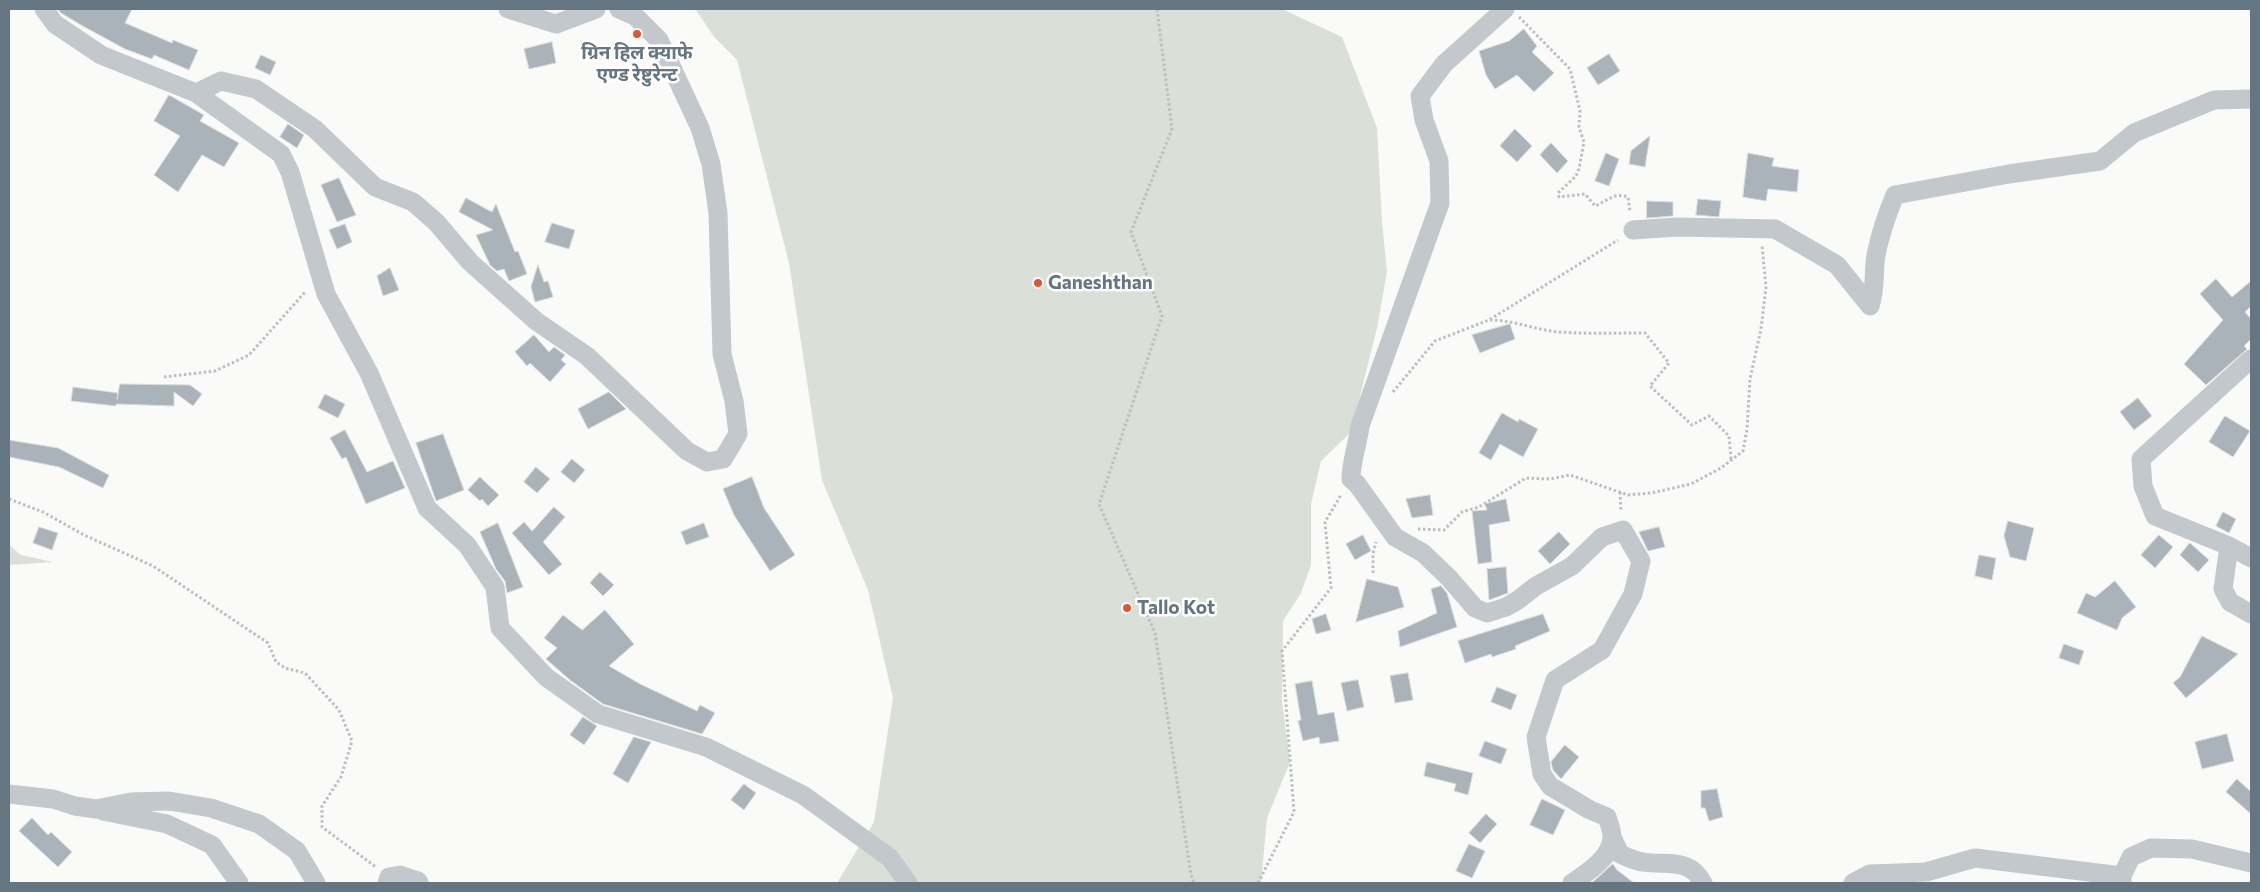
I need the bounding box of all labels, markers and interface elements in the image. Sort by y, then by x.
marker: ग्रिन हिल क्याफे एण्ड रेष्टुरेन्ट [631,28,643,40]
place label: ग्रिन हिल क्याफे एण्ड रेष्टुरेन्ट [581,42,693,86]
place label: Ganeshthan [1048,272,1153,294]
marker: Ganeshthan [1032,277,1044,289]
place label: Tallo Kot [1137,597,1215,619]
marker: Tallo Kot [1121,602,1133,614]

